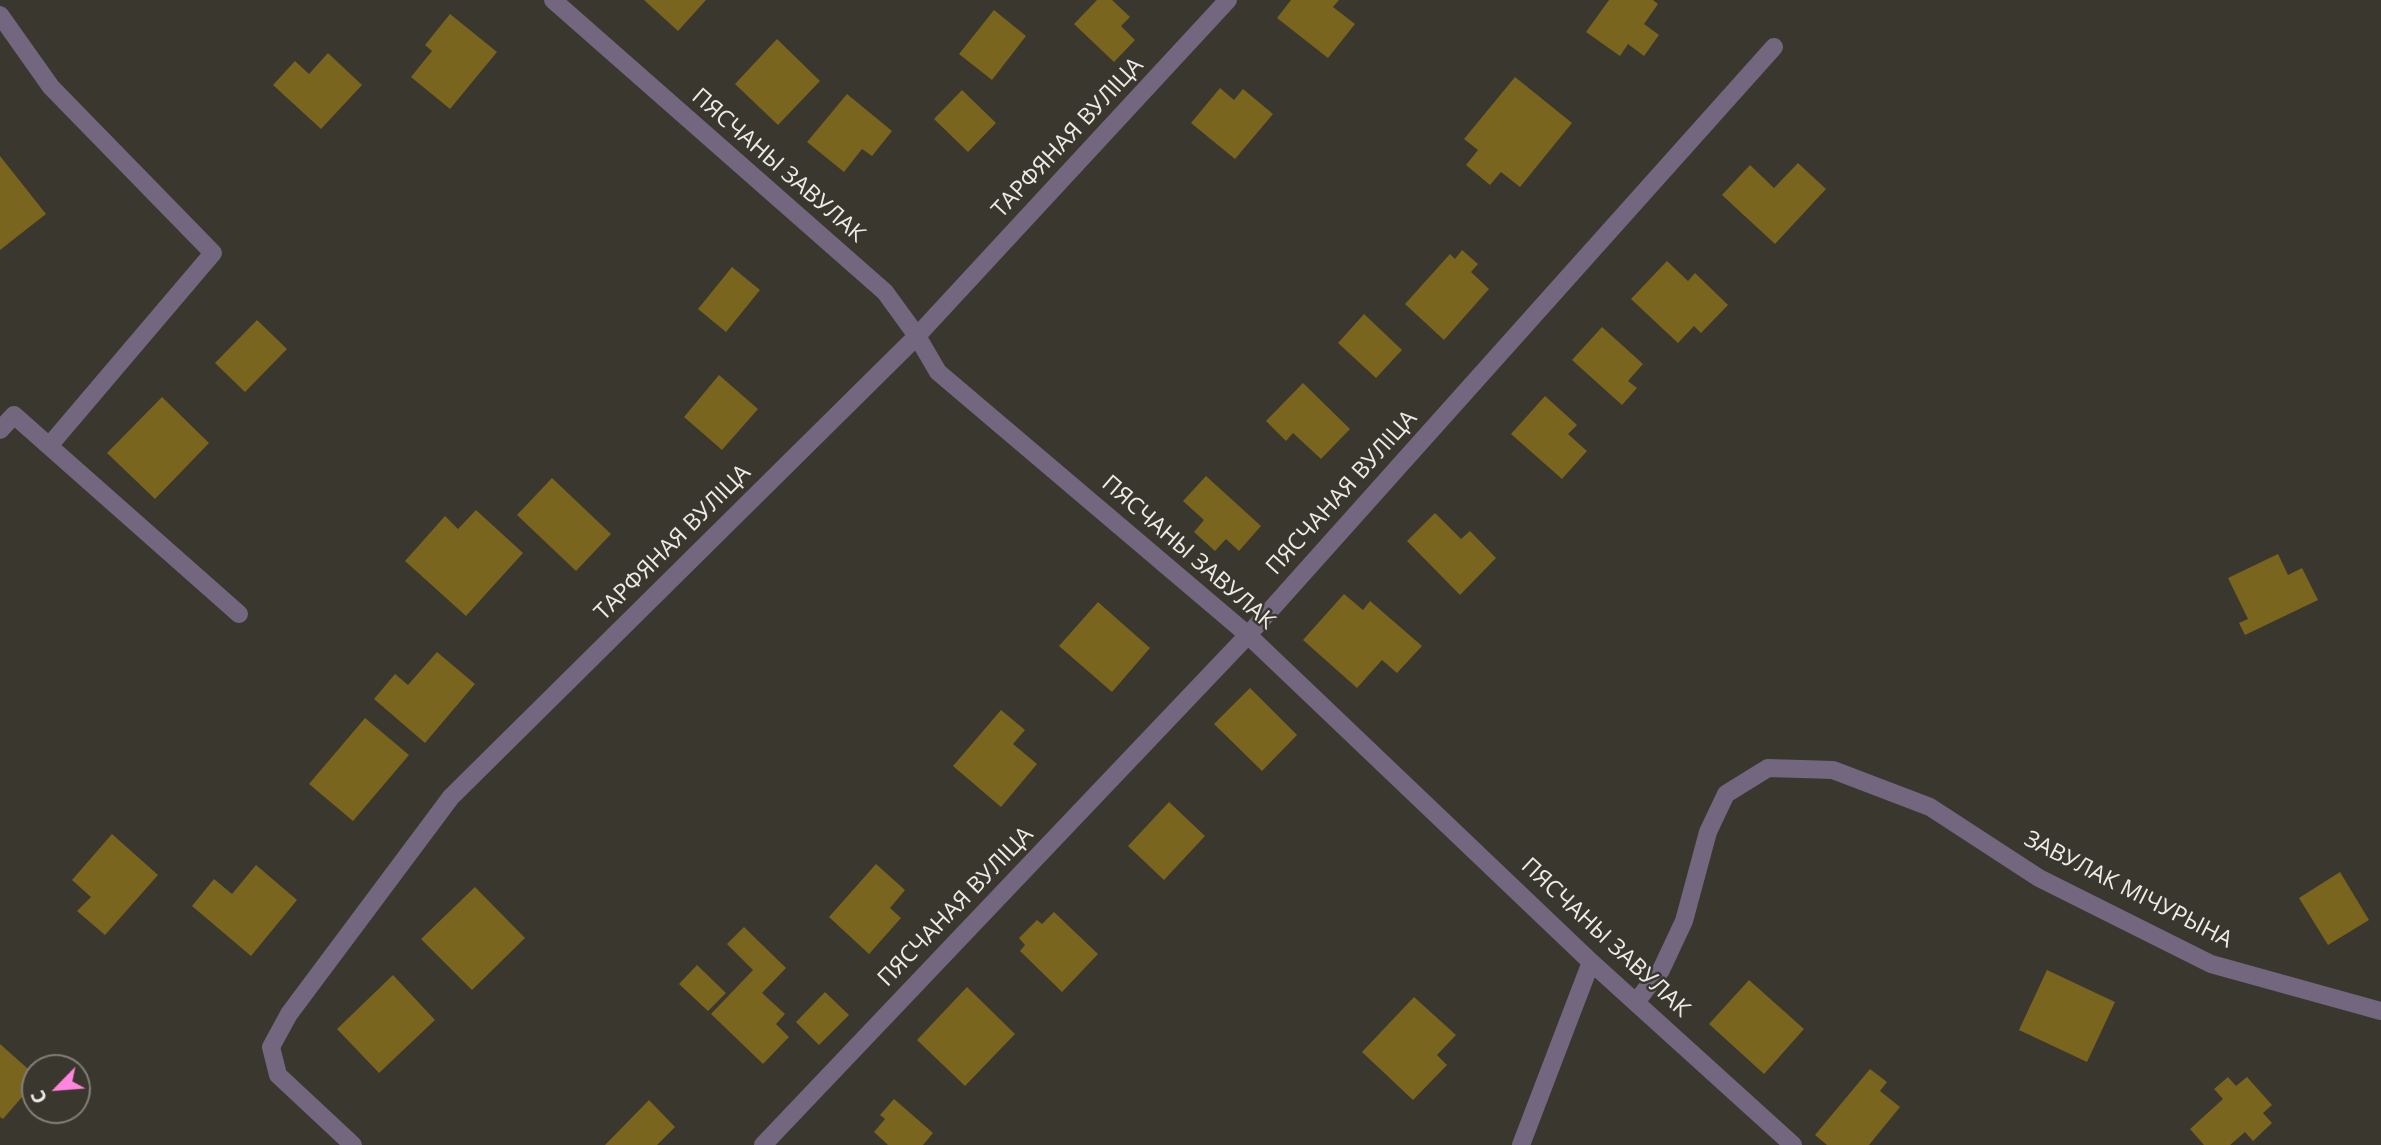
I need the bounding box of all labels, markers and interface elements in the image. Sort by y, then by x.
street label: ТАРФЯНАЯ ВУЛІЦА [987,52,1149,224]
street label: ПЯСЧАНЫ ЗАВУЛАК [686,83,870,249]
street label: ПЯСЧАНАЯ ВУЛІЦА [1261,405,1423,581]
street label: ТАРФЯНАЯ ВУЛІЦА [589,459,757,627]
street label: ПЯСЧАНЫ ЗАВУЛАК [1096,470,1280,636]
street label: ПЯСЧАНАЯ ВУЛІЦА [873,821,1039,993]
street label: ЗАВУЛАК МІЧУРЫНА [2019,826,2237,954]
street label: ПЯСЧАНЫ ЗАВУЛАК [1515,853,1695,1023]
north arrow [21,1054,91,1124]
text: С [24,1086,53,1108]

